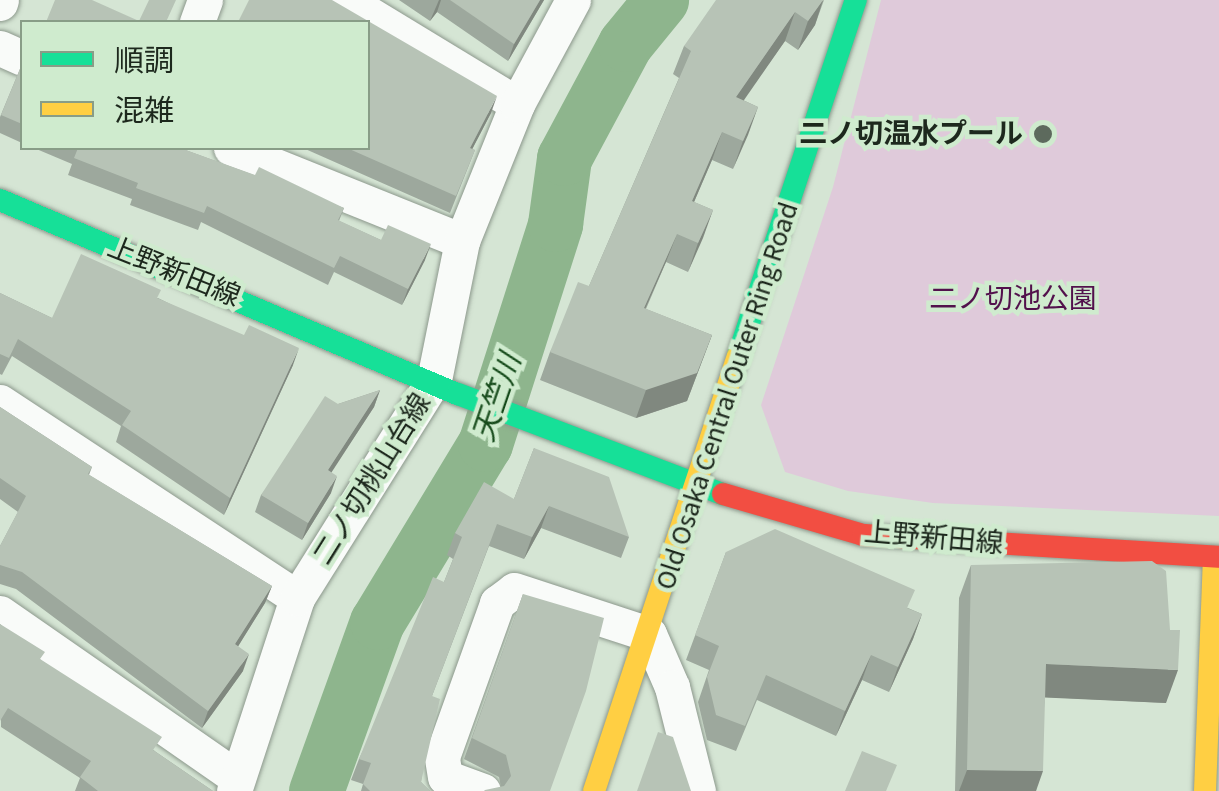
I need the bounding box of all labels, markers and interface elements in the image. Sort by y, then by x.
legend [20,20,370,150]
text: 順調 [114,40,174,83]
text: 混雑 [114,90,174,133]
place label: 二ノ切温水プール [799,117,1023,151]
marker: 二ノ切温水プール [1032,123,1054,145]
street label: Old Osaka Central Outer Ring Road [648,198,806,594]
street label: 上野新田線 [103,230,245,314]
park label: 二ノ切池公園 [929,282,1097,316]
water label: 天竺川 [466,350,530,446]
street label: 二ノ切桃山台線 [306,387,438,571]
street label: 上野新田線 [863,515,1005,561]

